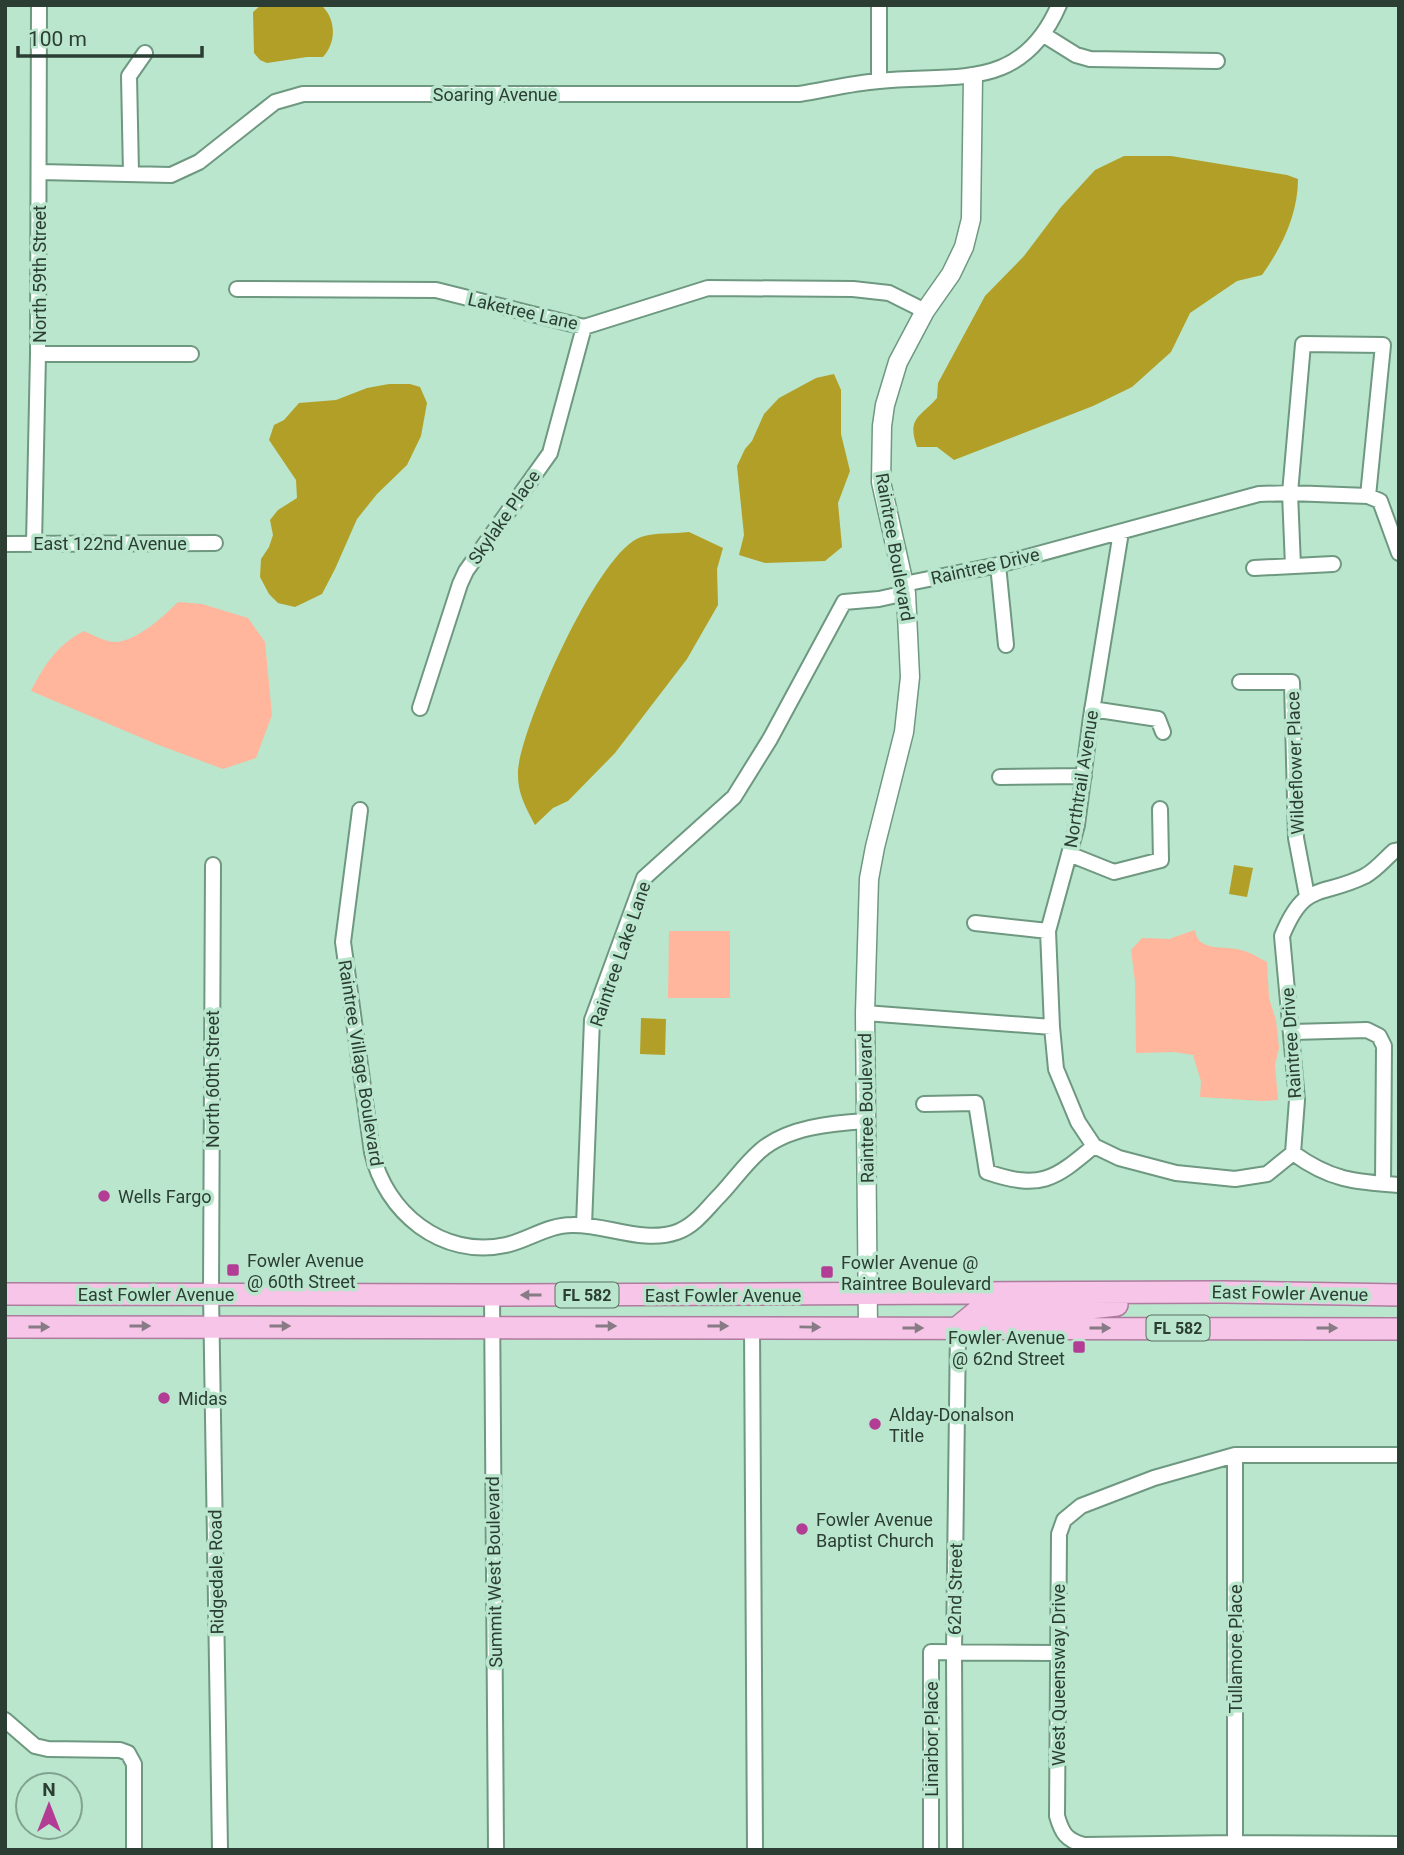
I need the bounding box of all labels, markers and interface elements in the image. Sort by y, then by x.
scale bar [18,14,201,58]
text: 100 m [28,27,87,51]
street label: Soaring Avenue [433,84,557,105]
street label: North 59th Street [29,205,50,343]
street label: Laketree Lane [466,288,580,334]
street label: Skylake Place [464,466,544,568]
street label: Raintree Boulevard [872,471,918,623]
street label: East 122nd Avenue [33,533,187,554]
street label: Raintree Drive [929,543,1041,589]
street label: Wildeflower Place [1282,691,1308,835]
street label: Northtrail Avenue [1060,709,1102,849]
street label: Raintree Lake Lane [585,879,655,1029]
street label: Raintree Village Boulevard [334,958,388,1168]
street label: Raintree Drive [1277,987,1305,1099]
street label: North 60th Street [202,1010,223,1148]
street label: Raintree Boulevard [854,1033,878,1183]
place label: Wells Fargo [118,1186,212,1207]
marker: Wells Fargo [96,1188,112,1204]
place label: Fowler Avenue @ 60th Street [247,1250,364,1292]
place label: Fowler Avenue @ Raintree Boulevard [841,1252,991,1294]
marker: Fowler Avenue @ 60th Street [225,1262,241,1278]
marker: Fowler Avenue @ Raintree Boulevard [819,1264,835,1280]
street label: East Fowler Avenue [1212,1281,1368,1305]
road number: FL 582 [556,1282,618,1308]
street label: East Fowler Avenue [78,1284,234,1305]
street label: East Fowler Avenue [645,1285,801,1306]
one-way arrow [520,1289,542,1301]
road number: FL 582 [1146,1316,1210,1340]
one-way arrow [130,1320,152,1332]
one-way arrow [270,1320,292,1332]
one-way arrow [595,1320,617,1332]
one-way arrow [707,1320,729,1332]
one-way arrow [28,1321,50,1333]
one-way arrow [799,1321,821,1333]
one-way arrow [902,1322,924,1334]
one-way arrow [1089,1322,1111,1334]
one-way arrow [1316,1322,1338,1334]
place label: Fowler Avenue @ 62nd Street [948,1327,1065,1369]
marker: Fowler Avenue @ 62nd Street [1071,1339,1087,1355]
place label: Midas [178,1388,227,1409]
marker: Midas [156,1390,172,1406]
place label: Alday-Donalson Title [889,1404,1014,1446]
marker: Alday-Donalson Title [867,1416,883,1432]
street label: Summit West Boulevard [482,1476,506,1668]
street label: Ridgedale Road [204,1509,228,1635]
place label: Fowler Avenue Baptist Church [816,1509,934,1551]
marker: Fowler Avenue Baptist Church [794,1521,810,1537]
street label: 62nd Street [944,1543,966,1635]
street label: West Queensway Drive [1048,1584,1069,1766]
street label: Tullamore Place [1225,1585,1246,1713]
street label: Linarbor Place [921,1681,942,1797]
north arrow [14,1771,84,1841]
text: N [42,1778,56,1801]

